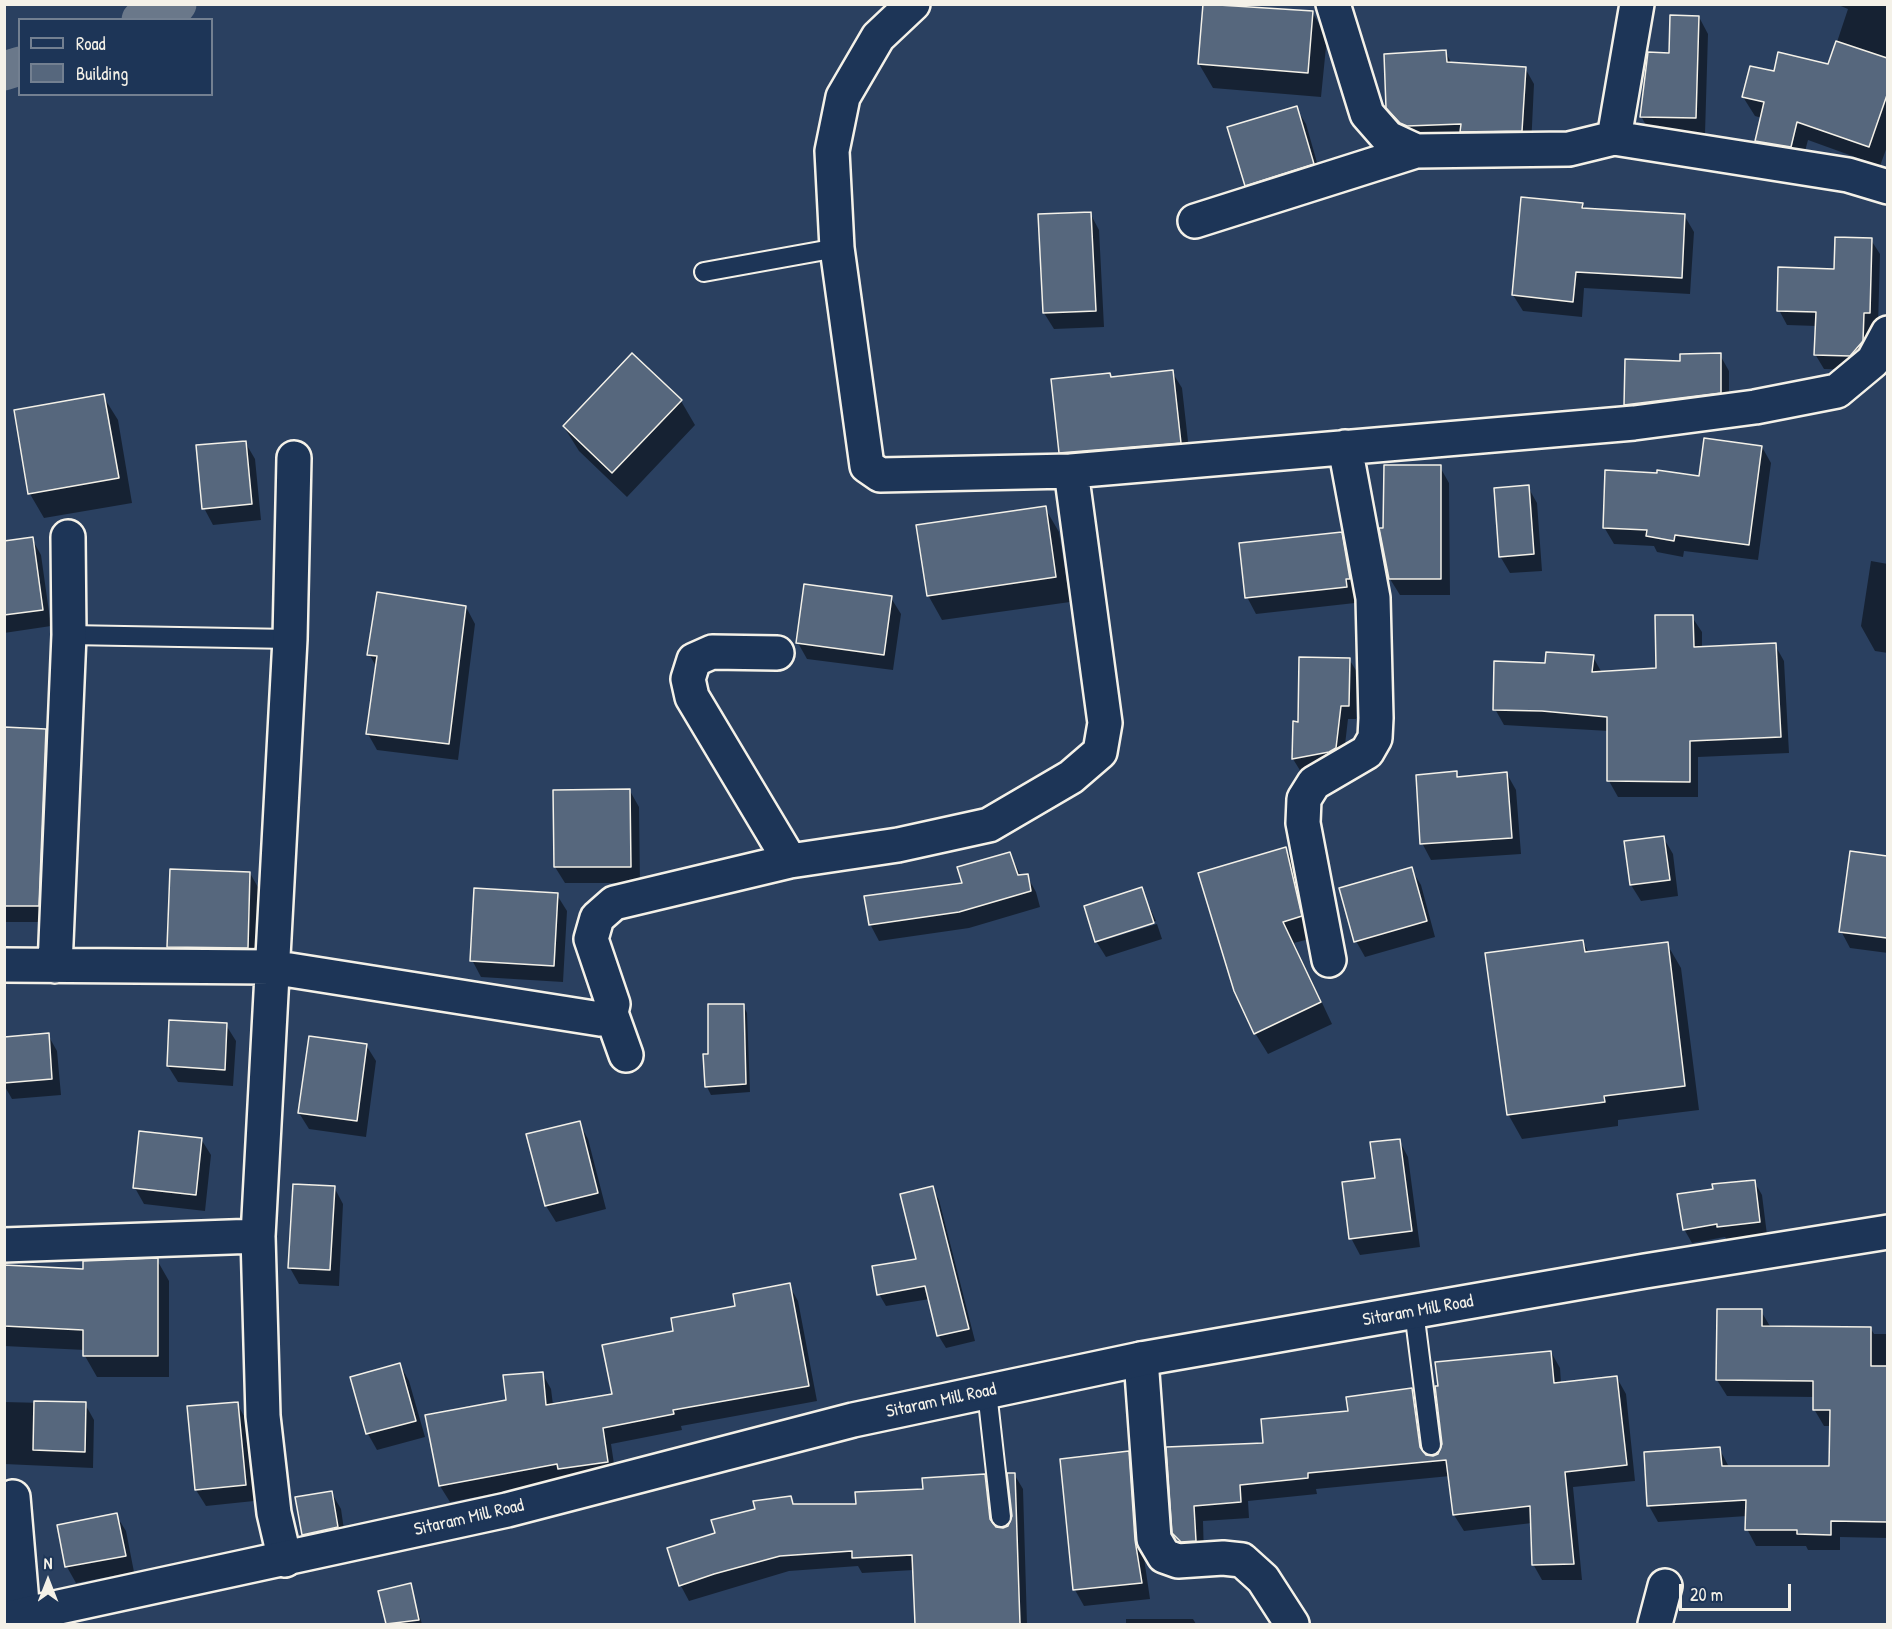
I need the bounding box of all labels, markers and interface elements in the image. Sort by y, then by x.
legend [18,18,213,96]
text: Road [76,31,106,56]
text: Building [76,61,128,86]
street label: Sitaram Mill Road [1361,1291,1475,1331]
street label: Sitaram Mill Road [884,1379,998,1423]
street label: Sitaram Mill Road [412,1495,526,1541]
north arrow [18,1551,78,1611]
text: N [44,1552,52,1574]
scale bar [1682,1572,1794,1610]
text: 20 m [1690,1582,1723,1607]

